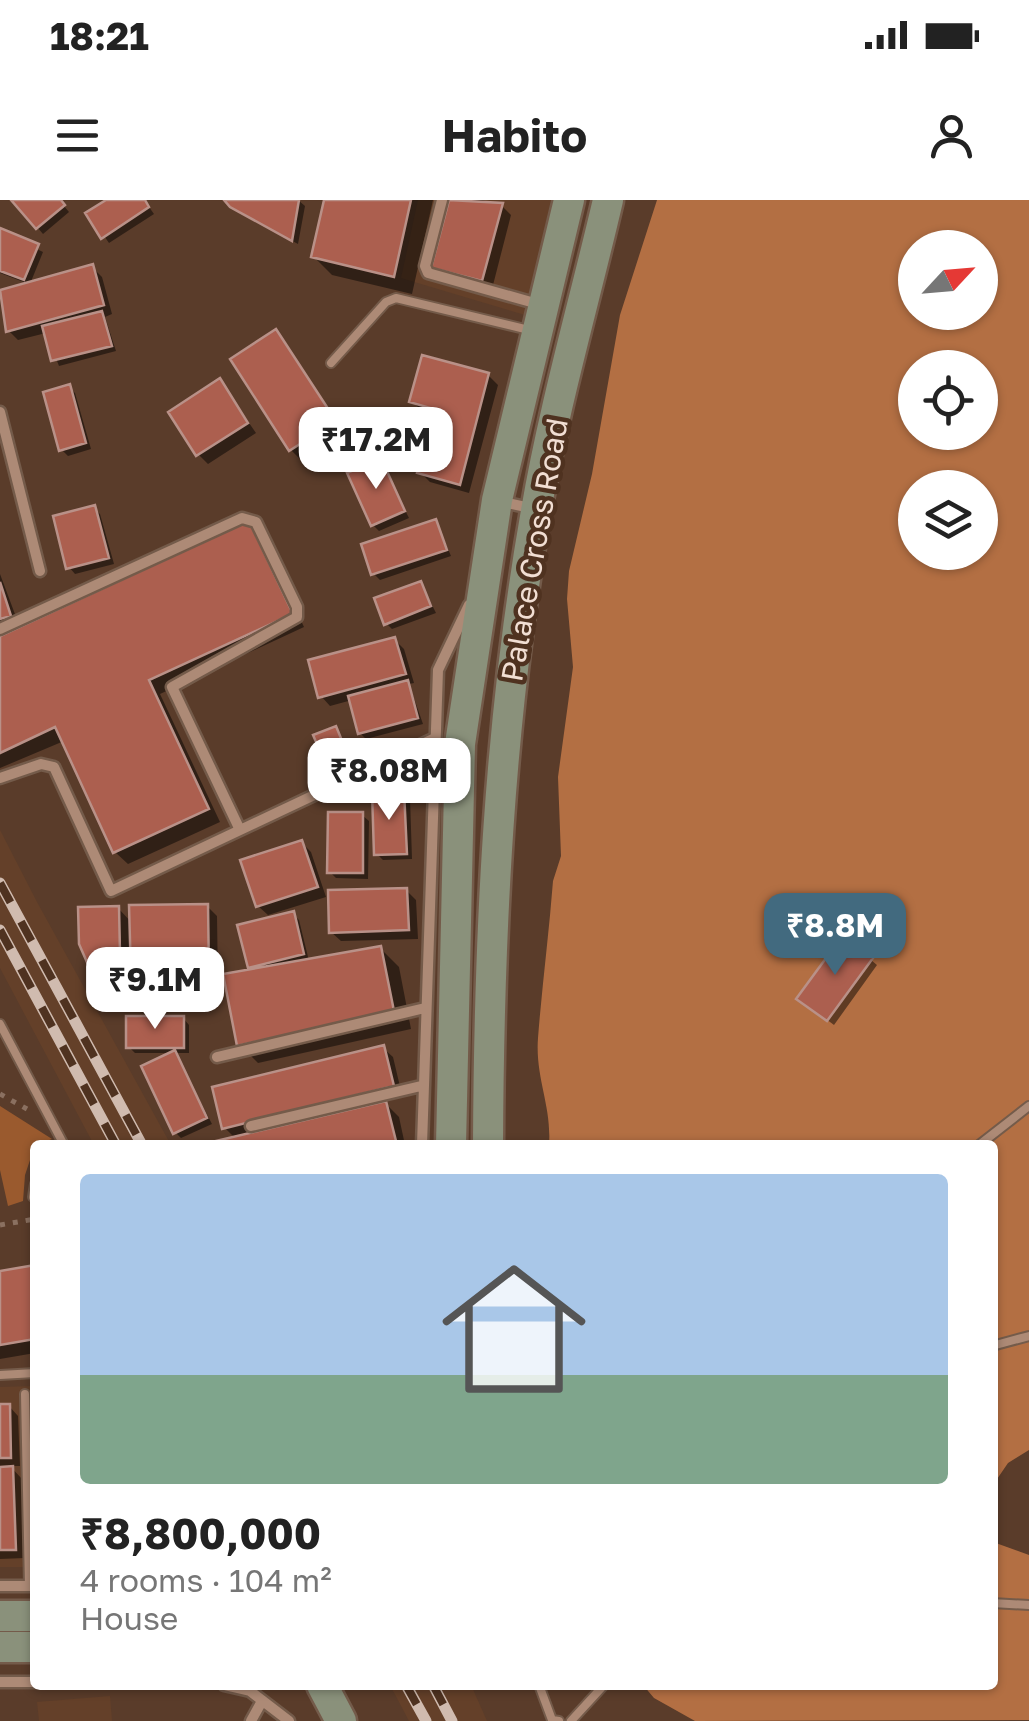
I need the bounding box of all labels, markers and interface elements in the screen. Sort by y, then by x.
text: 18:21 [50,13,149,58]
icon: menu [50,108,105,163]
text: Habito [442,108,587,162]
icon: person [924,108,979,163]
north arrow [898,230,998,330]
map controls [898,230,998,570]
button: locate [898,350,998,450]
pin: ₹17.2M [295,407,457,492]
street label: Palace Cross Road [493,415,575,684]
text: ₹17.2M [321,420,431,458]
button: layers [898,470,998,570]
pin: ₹8.08M [308,738,470,823]
text: ₹8.08M [330,751,448,789]
pin: ₹8.8M [765,893,905,978]
text: ₹8.8M [786,906,884,944]
pin: ₹9.1M [85,947,225,1032]
text: ₹9.1M [108,960,202,998]
icon: home [424,1239,604,1419]
text: ₹8,800,000 [80,1508,321,1558]
text: 4 rooms · 104 m² [80,1561,332,1599]
text: House [80,1599,178,1637]

